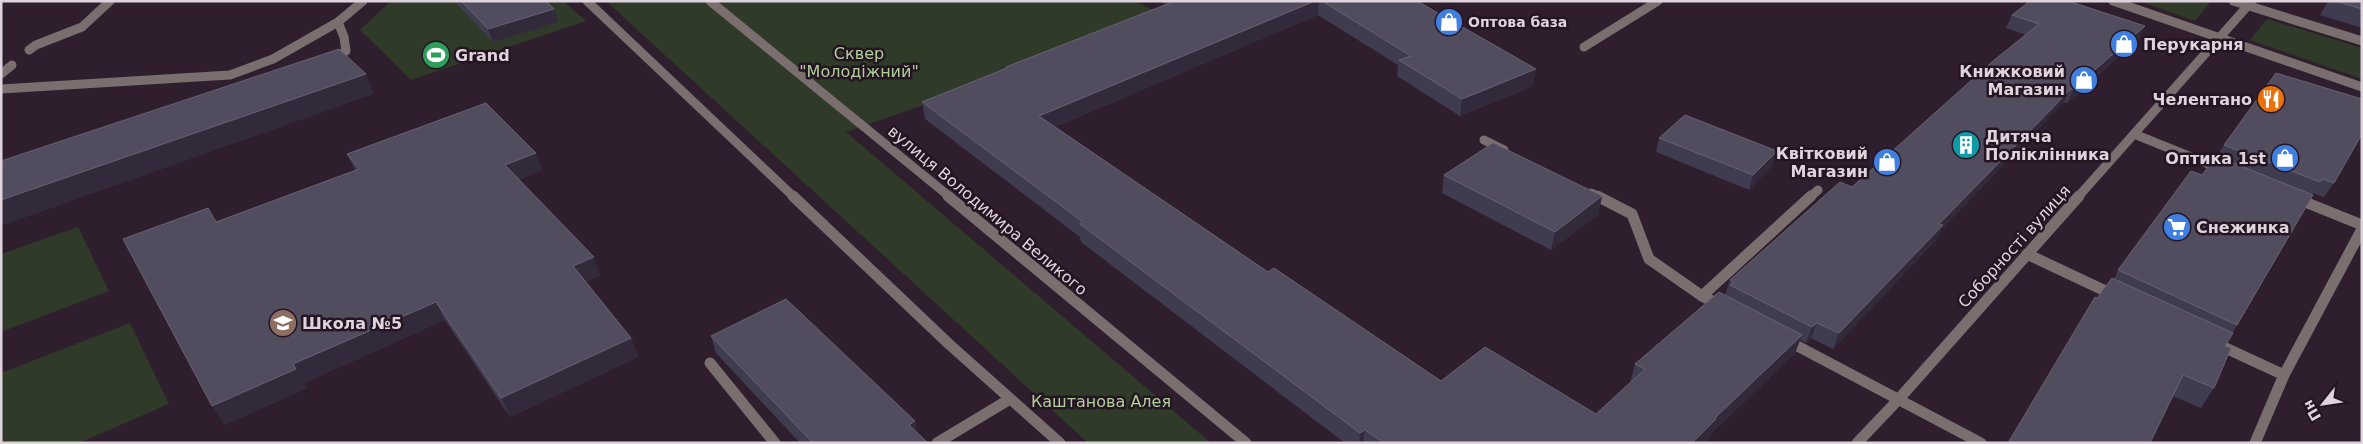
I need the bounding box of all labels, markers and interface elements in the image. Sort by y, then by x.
shop icon: Оптова база [1434,7,1464,37]
place label: Оптова база [1468,14,1567,30]
shop icon: Перукарня [2109,29,2139,59]
place label: Перукарня [2143,35,2244,54]
sports icon: Grand [421,40,451,70]
park label: Сквер "Молодіжний" [799,44,919,81]
place label: Grand [455,46,510,65]
place label: Книжковий Магазин [1959,62,2065,99]
shop icon: Книжковий Магазин [2069,65,2099,95]
restaurant icon: Челентано [2256,84,2286,114]
place label: Челентано [2152,90,2252,109]
street label: вулиця Володимира Великого [884,121,1091,299]
place label: Дитяча Поліклінника [1985,127,2110,164]
building icon: Дитяча Поліклінника [1951,130,1981,160]
shop icon: Оптика 1st [2270,143,2300,173]
place label: Квітковий Магазин [1776,144,1868,181]
shop icon: Квітковий Магазин [1872,147,1902,177]
place label: Оптика 1st [2165,149,2266,168]
street label: Соборності вулиця [1954,181,2075,312]
supermarket icon: Снежинка [2162,212,2192,242]
place label: Снежинка [2196,218,2290,237]
school or university icon: Школа №5 [268,308,298,338]
place label: Школа №5 [302,314,402,333]
north arrow [2298,379,2348,429]
park label: Каштанова Алея [1031,392,1171,411]
text: Пн [2299,397,2324,424]

